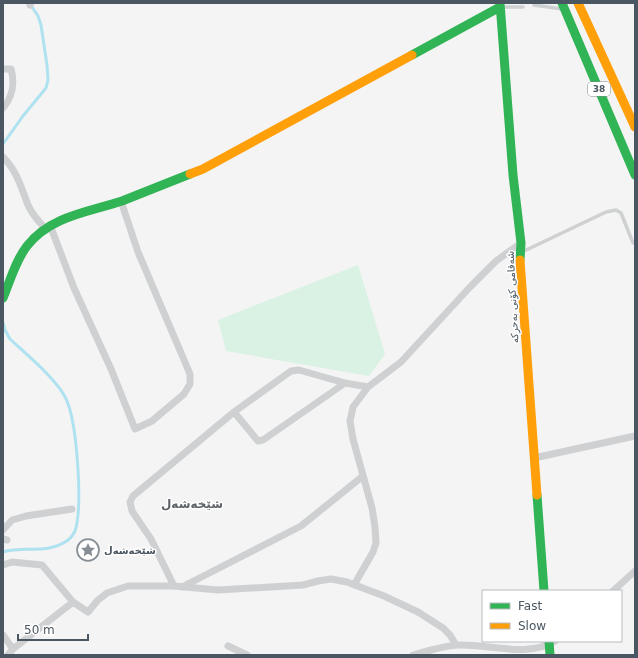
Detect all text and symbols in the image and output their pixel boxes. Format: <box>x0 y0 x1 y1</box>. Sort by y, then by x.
road number: 38 <box>588 82 610 96</box>
street label: شەقامی کۆنی بەحرکە <box>505 250 520 344</box>
district label: شێخەشەل <box>161 497 223 511</box>
place icon: شێخه‌شه‌ل <box>75 537 101 563</box>
place label: شێخه‌شه‌ل <box>104 545 156 556</box>
legend <box>482 590 622 642</box>
text: Fast <box>518 599 542 613</box>
scale bar <box>18 616 88 642</box>
text: Slow <box>518 619 546 633</box>
text: 50 m <box>24 623 55 637</box>

